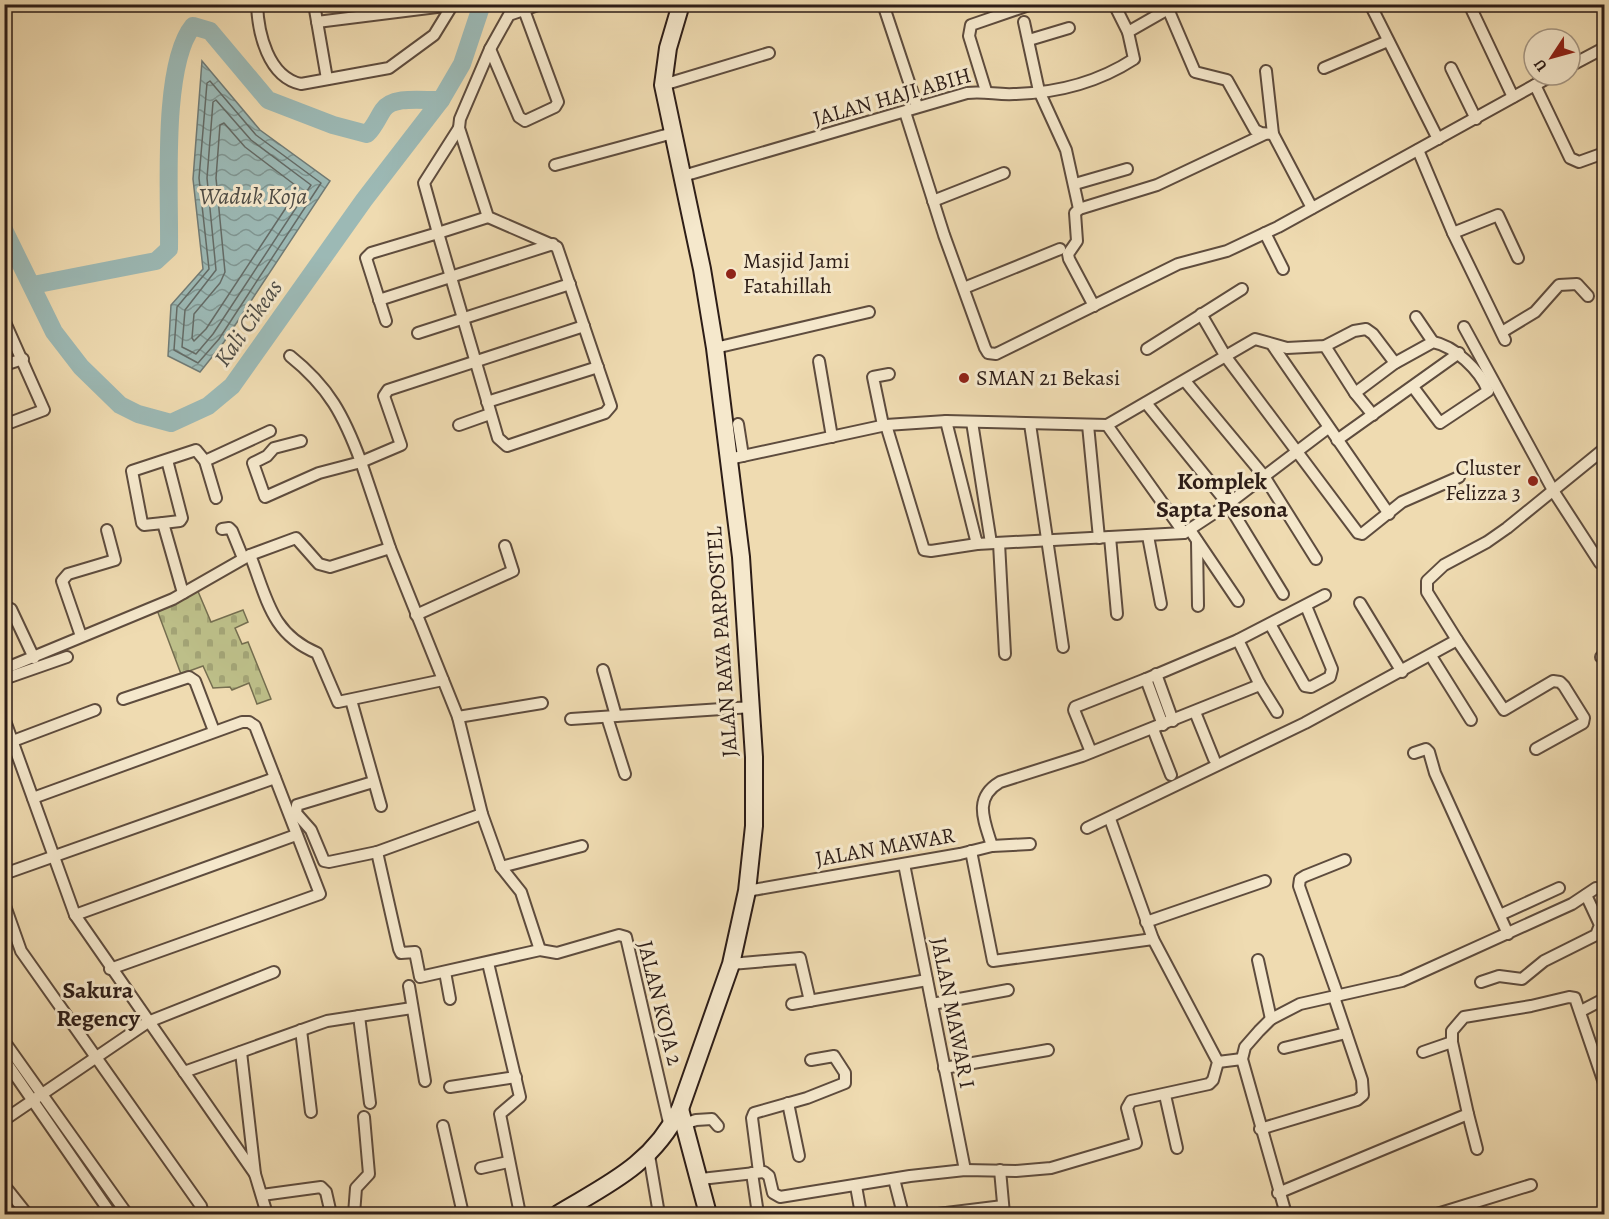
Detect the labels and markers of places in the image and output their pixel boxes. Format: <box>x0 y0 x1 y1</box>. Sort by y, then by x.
place label: Masjid Jami Fatahillah <box>743 246 850 301</box>
marker: Masjid Jami Fatahillah <box>724 267 738 281</box>
place label: SMAN 21 Bekasi <box>976 363 1120 393</box>
marker: SMAN 21 Bekasi <box>957 371 971 385</box>
place label: Cluster Felizza 3 <box>1445 453 1521 508</box>
marker: Cluster Felizza 3 <box>1526 474 1540 488</box>

